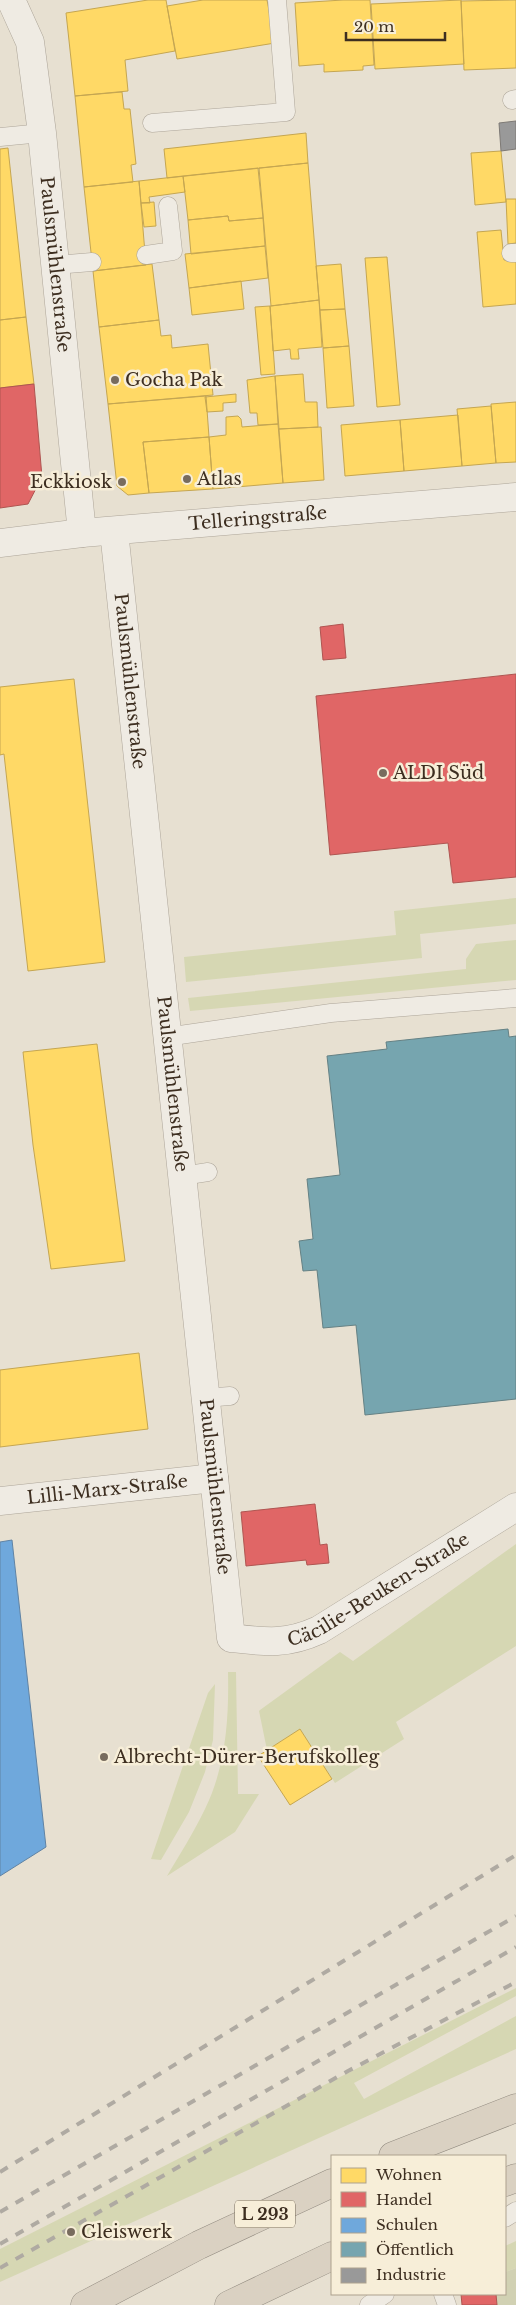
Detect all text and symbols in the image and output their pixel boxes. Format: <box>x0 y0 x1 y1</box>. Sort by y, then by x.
scale bar <box>346 10 445 42</box>
text: 20 m <box>354 17 394 36</box>
street label: Paulsmühlenstraße <box>35 175 75 354</box>
place label: Gocha Pak <box>125 369 223 391</box>
marker: Gocha Pak <box>109 374 121 386</box>
place label: Atlas <box>196 468 242 490</box>
place label: Eckkiosk <box>30 471 112 493</box>
marker: Atlas <box>181 473 193 485</box>
marker: Eckkiosk <box>116 476 128 488</box>
street label: Telleringstraße <box>188 502 328 535</box>
street label: Paulsmühlenstraße <box>110 592 150 770</box>
place label: ALDI Süd <box>392 762 484 784</box>
marker: ALDI Süd <box>377 767 389 779</box>
street label: Paulsmühlenstraße <box>152 995 193 1173</box>
street label: Paulsmühlenstraße <box>195 1398 235 1576</box>
street label: Lilli-Marx-Straße <box>26 1470 189 1509</box>
street label: Cäcilie-Beuken-Straße <box>285 1528 473 1651</box>
place label: Albrecht-Dürer-Berufskolleg <box>113 1746 380 1768</box>
marker: Albrecht-Dürer-Berufskolleg <box>98 1751 110 1763</box>
legend <box>331 2155 506 2295</box>
text: Wohnen <box>375 2165 442 2184</box>
text: Handel <box>376 2190 432 2209</box>
road number: L 293 <box>235 2200 295 2228</box>
text: Schulen <box>376 2215 438 2234</box>
place label: Gleiswerk <box>81 2221 172 2243</box>
marker: Gleiswerk <box>65 2226 77 2238</box>
text: Öffentlich <box>376 2240 454 2259</box>
text: Industrie <box>376 2265 446 2284</box>

